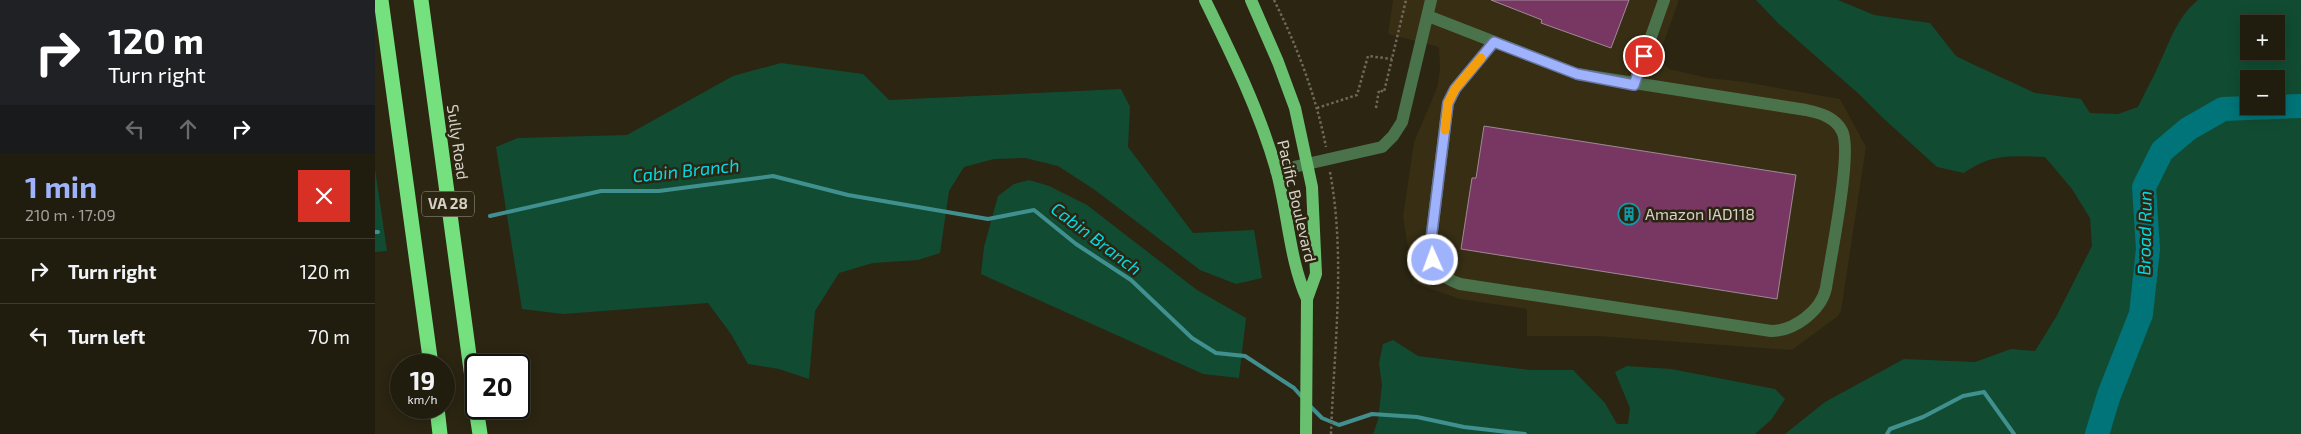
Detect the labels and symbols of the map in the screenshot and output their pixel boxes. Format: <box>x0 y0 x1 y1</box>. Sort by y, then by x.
pin <box>1623 35 1665 77</box>
street label: Sully Road <box>444 103 473 181</box>
street label: Pacific Boulevard <box>1274 138 1321 264</box>
water label: Cabin Branch <box>631 153 741 187</box>
water label: Broad Run <box>2132 190 2156 275</box>
road number: VA 28 <box>422 192 474 216</box>
water label: Cabin Branch <box>1047 197 1146 279</box>
building icon: Amazon IAD118 <box>1617 202 1641 226</box>
place label: Amazon IAD118 <box>1645 204 1755 223</box>
position arrow <box>1406 233 1458 285</box>
speed limit sign: 20 <box>465 354 530 419</box>

